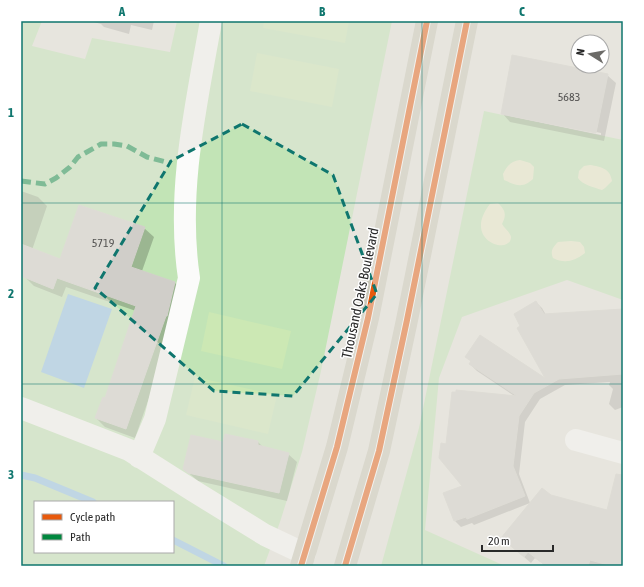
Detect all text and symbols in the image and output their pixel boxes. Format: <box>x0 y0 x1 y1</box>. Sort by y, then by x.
text: A <box>118 4 126 19</box>
text: B <box>319 4 326 19</box>
text: C <box>519 4 525 19</box>
north arrow <box>570 34 610 74</box>
text: N <box>574 48 587 56</box>
house number: 5683 <box>558 90 580 104</box>
text: 1 <box>8 105 14 120</box>
street label: Thousand Oaks Boulevard <box>338 226 382 360</box>
house number: 5719 <box>92 236 115 250</box>
text: 2 <box>8 286 14 301</box>
text: 3 <box>8 467 14 482</box>
legend <box>34 501 174 553</box>
text: Cycle path <box>70 510 115 524</box>
scale bar <box>482 527 553 553</box>
text: Path <box>70 530 91 544</box>
text: 20 m <box>488 534 510 548</box>

